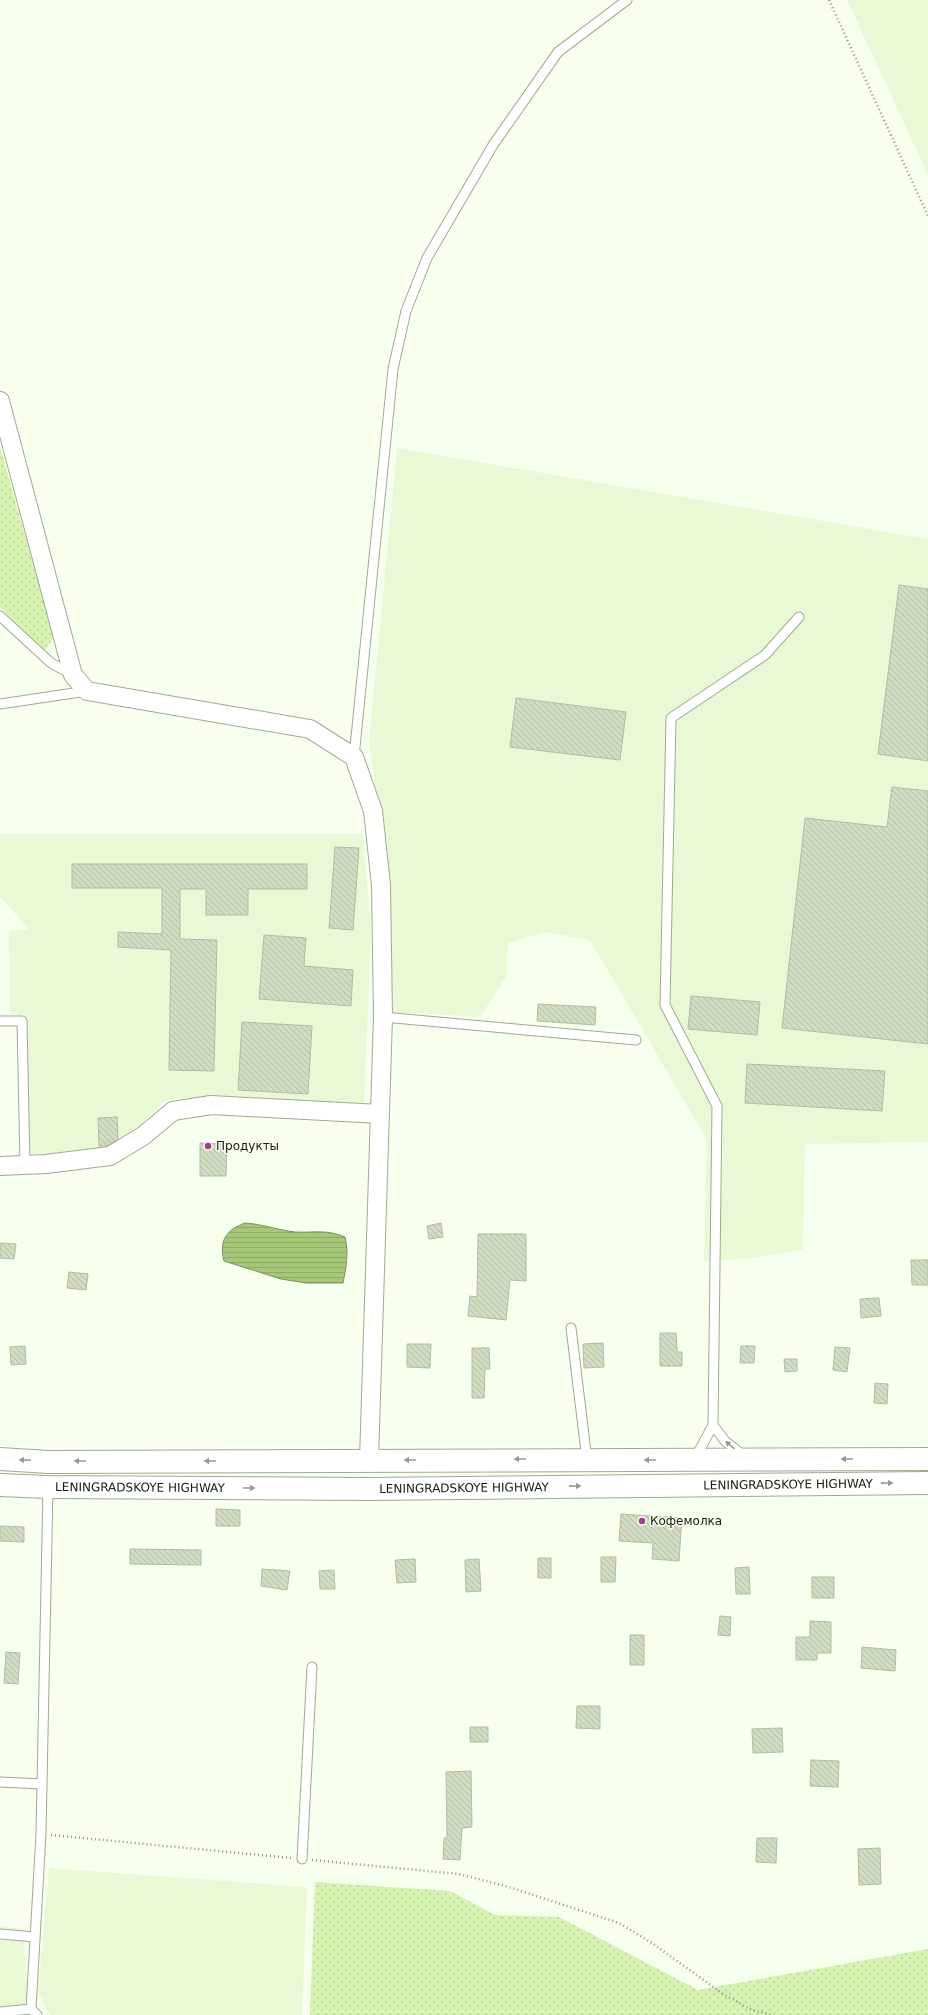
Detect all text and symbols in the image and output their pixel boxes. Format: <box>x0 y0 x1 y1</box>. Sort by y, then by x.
place label: Продукты <box>216 1139 279 1153</box>
marker: Продукты <box>203 1141 213 1151</box>
one-way arrow <box>725 1440 735 1450</box>
one-way arrow <box>513 1456 526 1462</box>
one-way arrow <box>841 1456 853 1463</box>
one-way arrow <box>19 1457 31 1464</box>
one-way arrow <box>403 1457 416 1463</box>
one-way arrow <box>643 1457 656 1463</box>
one-way arrow <box>74 1458 86 1465</box>
one-way arrow <box>203 1458 216 1464</box>
street label: LENINGRADSKOYE HIGHWAY <box>703 1477 873 1492</box>
street label: LENINGRADSKOYE HIGHWAY <box>55 1480 225 1495</box>
street label: LENINGRADSKOYE HIGHWAY <box>379 1480 549 1496</box>
one-way arrow <box>881 1480 894 1486</box>
one-way arrow <box>569 1483 582 1489</box>
one-way arrow <box>243 1485 256 1491</box>
place label: Кофемолка <box>650 1514 722 1528</box>
marker: Кофемолка <box>637 1516 647 1526</box>

